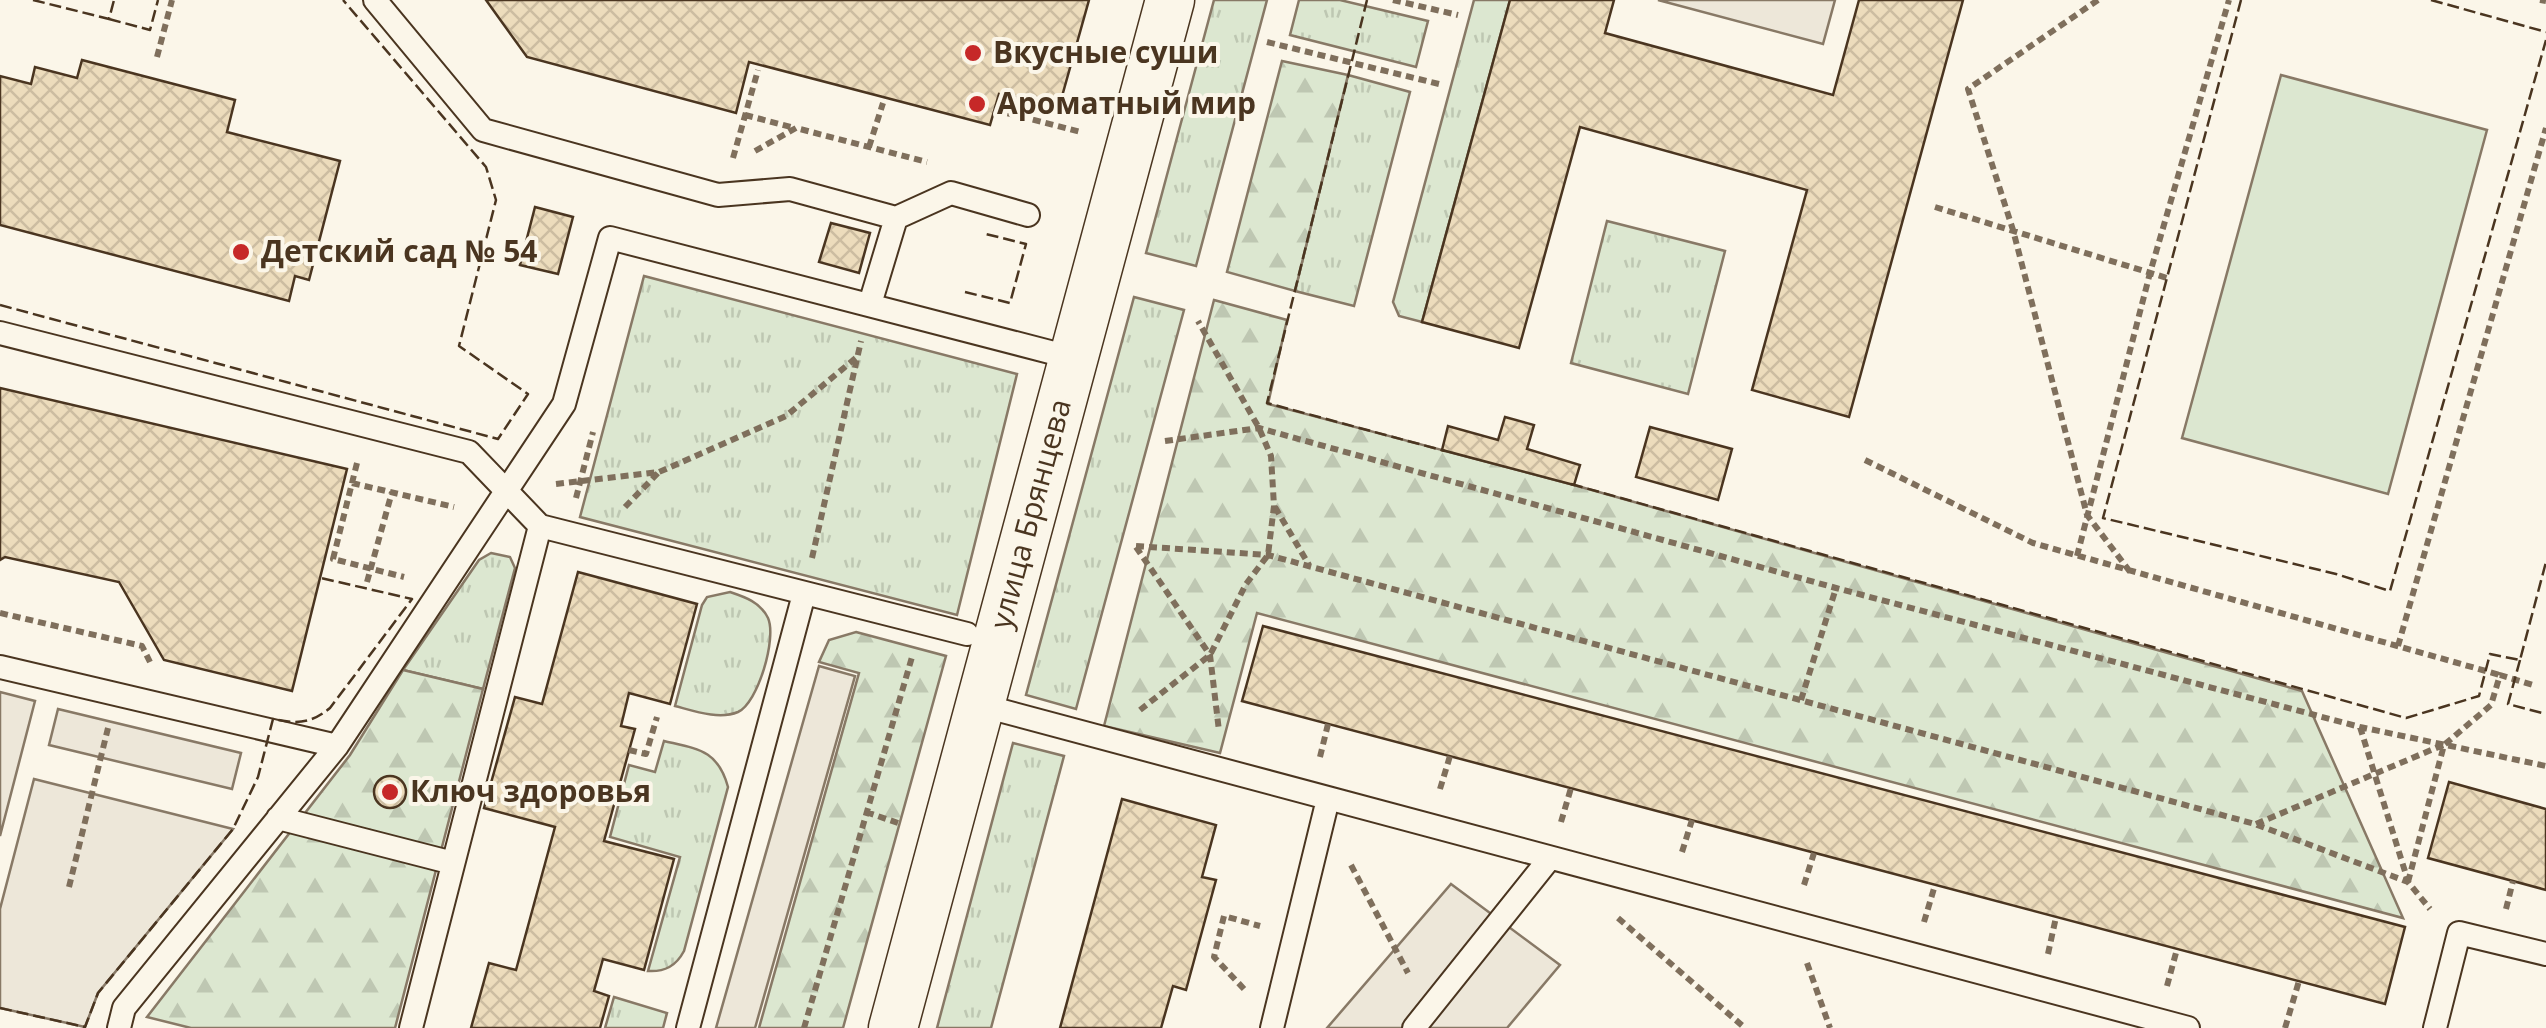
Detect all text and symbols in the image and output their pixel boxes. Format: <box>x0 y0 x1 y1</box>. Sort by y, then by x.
place label: Вкусные суши <box>993 31 1218 72</box>
marker: Вкусные суши <box>962 42 984 64</box>
place label: Ароматный мир <box>997 82 1256 123</box>
marker: Ароматный мир <box>966 93 988 115</box>
place label: Детский сад № 54 <box>261 230 537 271</box>
marker: Детский сад № 54 <box>230 241 252 263</box>
street label: улица Брянцева <box>979 394 1080 633</box>
place label: Ключ здоровья <box>410 770 651 811</box>
marker: Ключ здоровья <box>379 781 401 803</box>

